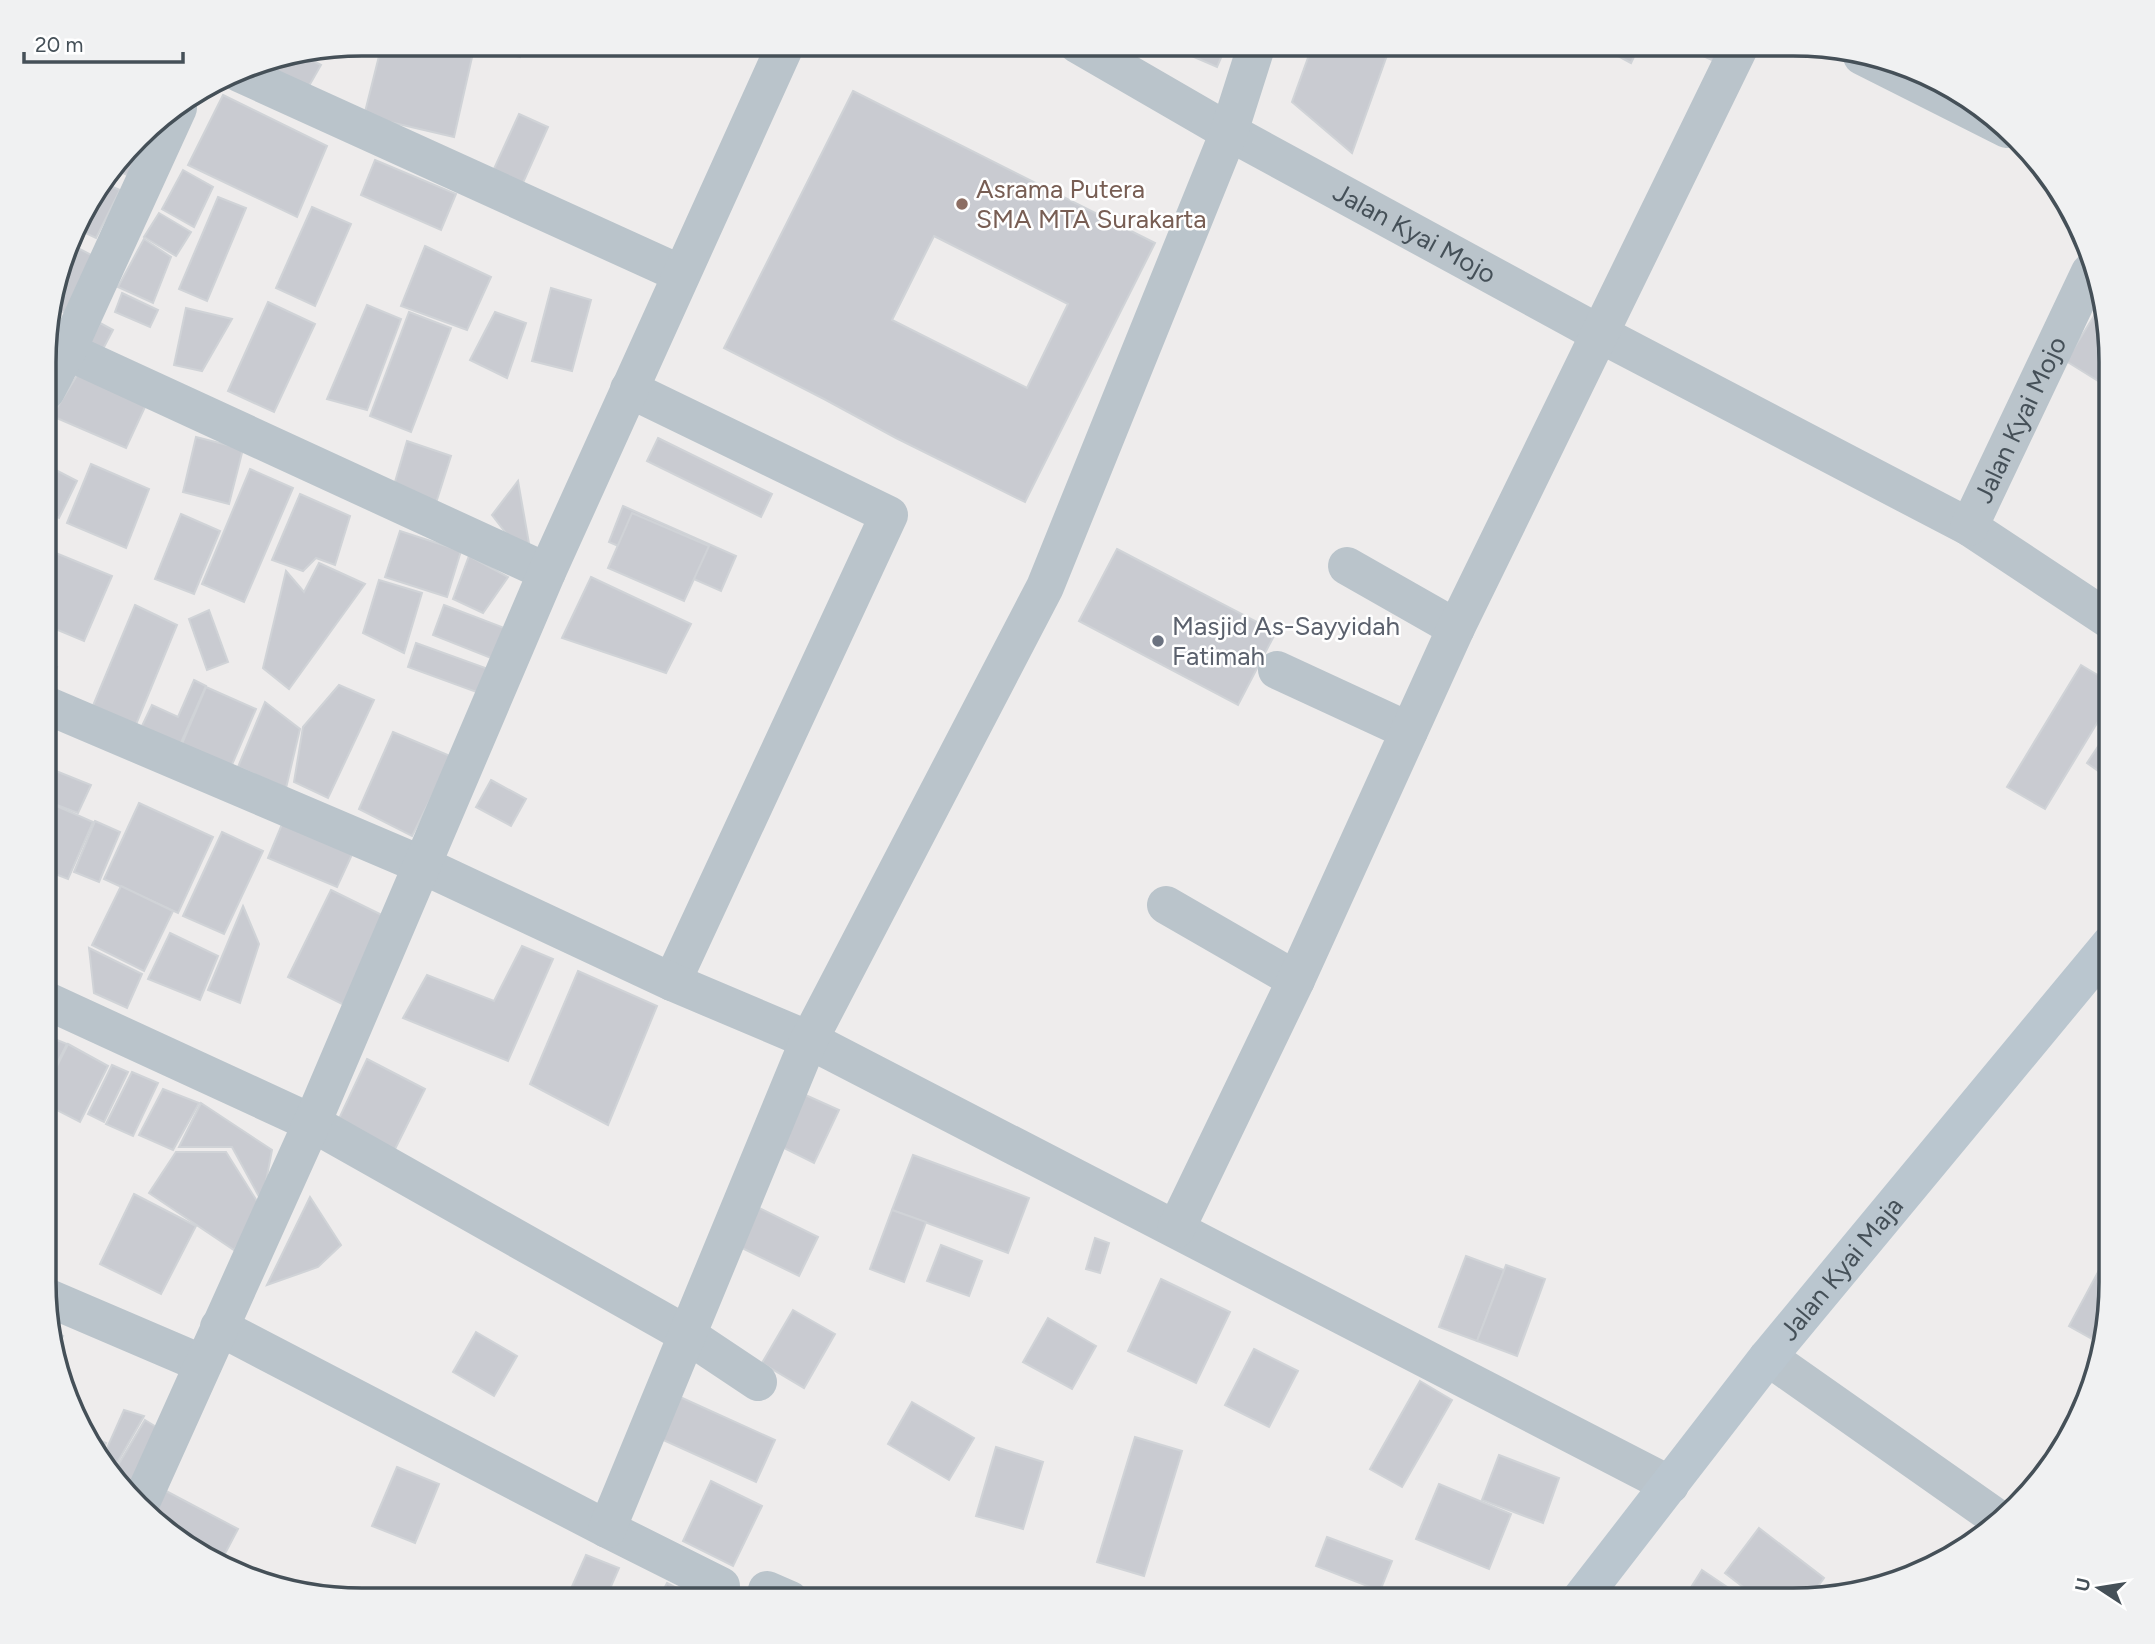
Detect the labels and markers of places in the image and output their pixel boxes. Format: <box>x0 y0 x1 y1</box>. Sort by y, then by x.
place label: Asrama Putera SMA MTA Surakarta <box>976 173 1207 235</box>
marker: Asrama Putera SMA MTA Surakarta <box>954 196 970 212</box>
place label: Masjid As-Sayyidah Fatimah <box>1172 610 1400 672</box>
marker: Masjid As-Sayyidah Fatimah <box>1150 633 1166 649</box>

